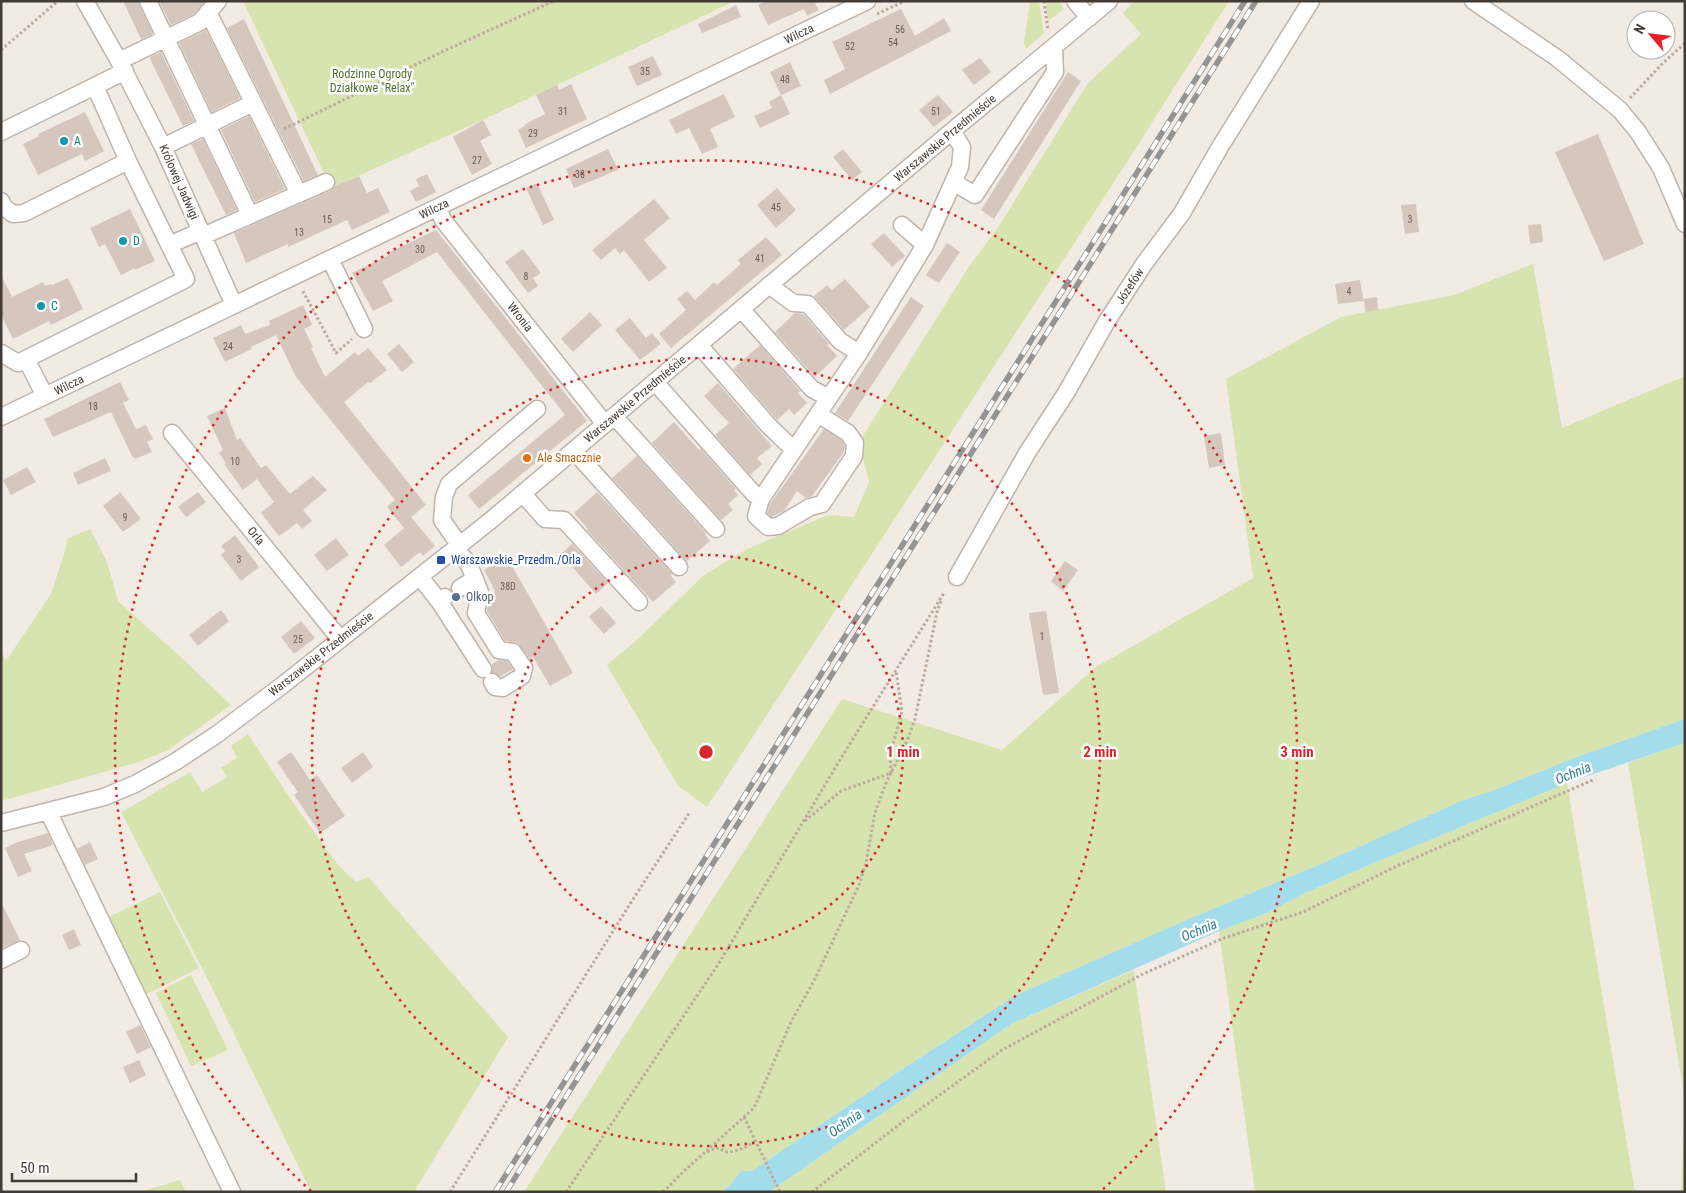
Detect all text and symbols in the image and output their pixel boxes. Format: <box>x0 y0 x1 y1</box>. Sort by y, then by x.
north arrow <box>1626 10 1676 60</box>
street label: Wilcza <box>782 21 816 47</box>
text: N <box>1630 21 1649 36</box>
house number: 56 <box>895 24 905 35</box>
house number: 54 <box>888 37 898 48</box>
house number: 52 <box>845 41 855 52</box>
house number: 35 <box>640 66 650 77</box>
park label: Rodzinne Ogrody Działkowe "Relax" <box>330 67 414 95</box>
house number: 48 <box>780 74 790 85</box>
street label: Warszawskie Przedmieście <box>891 91 999 185</box>
house number: 31 <box>558 106 568 117</box>
house number: 51 <box>931 106 941 117</box>
house number: 29 <box>528 128 538 139</box>
place label: A <box>74 134 81 148</box>
marker: A <box>58 135 70 147</box>
street label: Królowej Jadwigi <box>156 142 202 222</box>
house number: 27 <box>472 155 482 166</box>
house number: 38 <box>575 169 585 180</box>
street label: Wilcza <box>417 196 451 222</box>
house number: 45 <box>771 202 781 213</box>
house number: 15 <box>322 214 332 225</box>
house number: 3 <box>1408 214 1413 225</box>
house number: 13 <box>294 227 304 238</box>
place label: D <box>133 234 140 248</box>
marker: D <box>117 235 129 247</box>
house number: 30 <box>415 244 425 255</box>
house number: 41 <box>755 253 765 264</box>
street label: Józefów <box>1113 265 1147 307</box>
house number: 8 <box>524 271 529 282</box>
house number: 4 <box>1347 286 1352 297</box>
place label: C <box>51 299 58 313</box>
marker: C <box>35 300 47 312</box>
street label: Wronia <box>504 300 536 334</box>
house number: 24 <box>223 341 233 352</box>
street label: Warszawskie Przedmieście <box>581 352 689 446</box>
street label: Wilcza <box>52 372 86 398</box>
house number: 18 <box>88 401 98 412</box>
place label: Ale Smacznie <box>537 451 601 465</box>
marker: Ale Smacznie <box>521 452 533 464</box>
house number: 10 <box>230 456 240 467</box>
house number: 9 <box>123 512 128 523</box>
street label: Orla <box>244 524 268 548</box>
place label: Warszawskie_Przedm./Orla <box>451 553 581 567</box>
house number: 3 <box>237 554 242 565</box>
marker: Warszawskie_Przedm./Orla <box>435 554 447 566</box>
house number: 38D <box>500 581 516 592</box>
place label: Olkop <box>466 590 493 604</box>
marker: Olkop <box>450 591 462 603</box>
street label: Warszawskie Przedmieście <box>266 609 376 699</box>
house number: 1 <box>1040 631 1044 642</box>
house number: 25 <box>293 634 303 645</box>
centre of rings <box>697 743 715 761</box>
text: 1 min <box>886 743 920 761</box>
text: 2 min <box>1083 743 1117 761</box>
text: 3 min <box>1280 743 1314 761</box>
water label: Ochnia <box>1553 759 1593 787</box>
water label: Ochnia <box>1179 915 1219 945</box>
water label: Ochnia <box>825 1106 865 1140</box>
scale bar <box>12 1150 136 1182</box>
text: 50 m <box>20 1159 50 1177</box>

